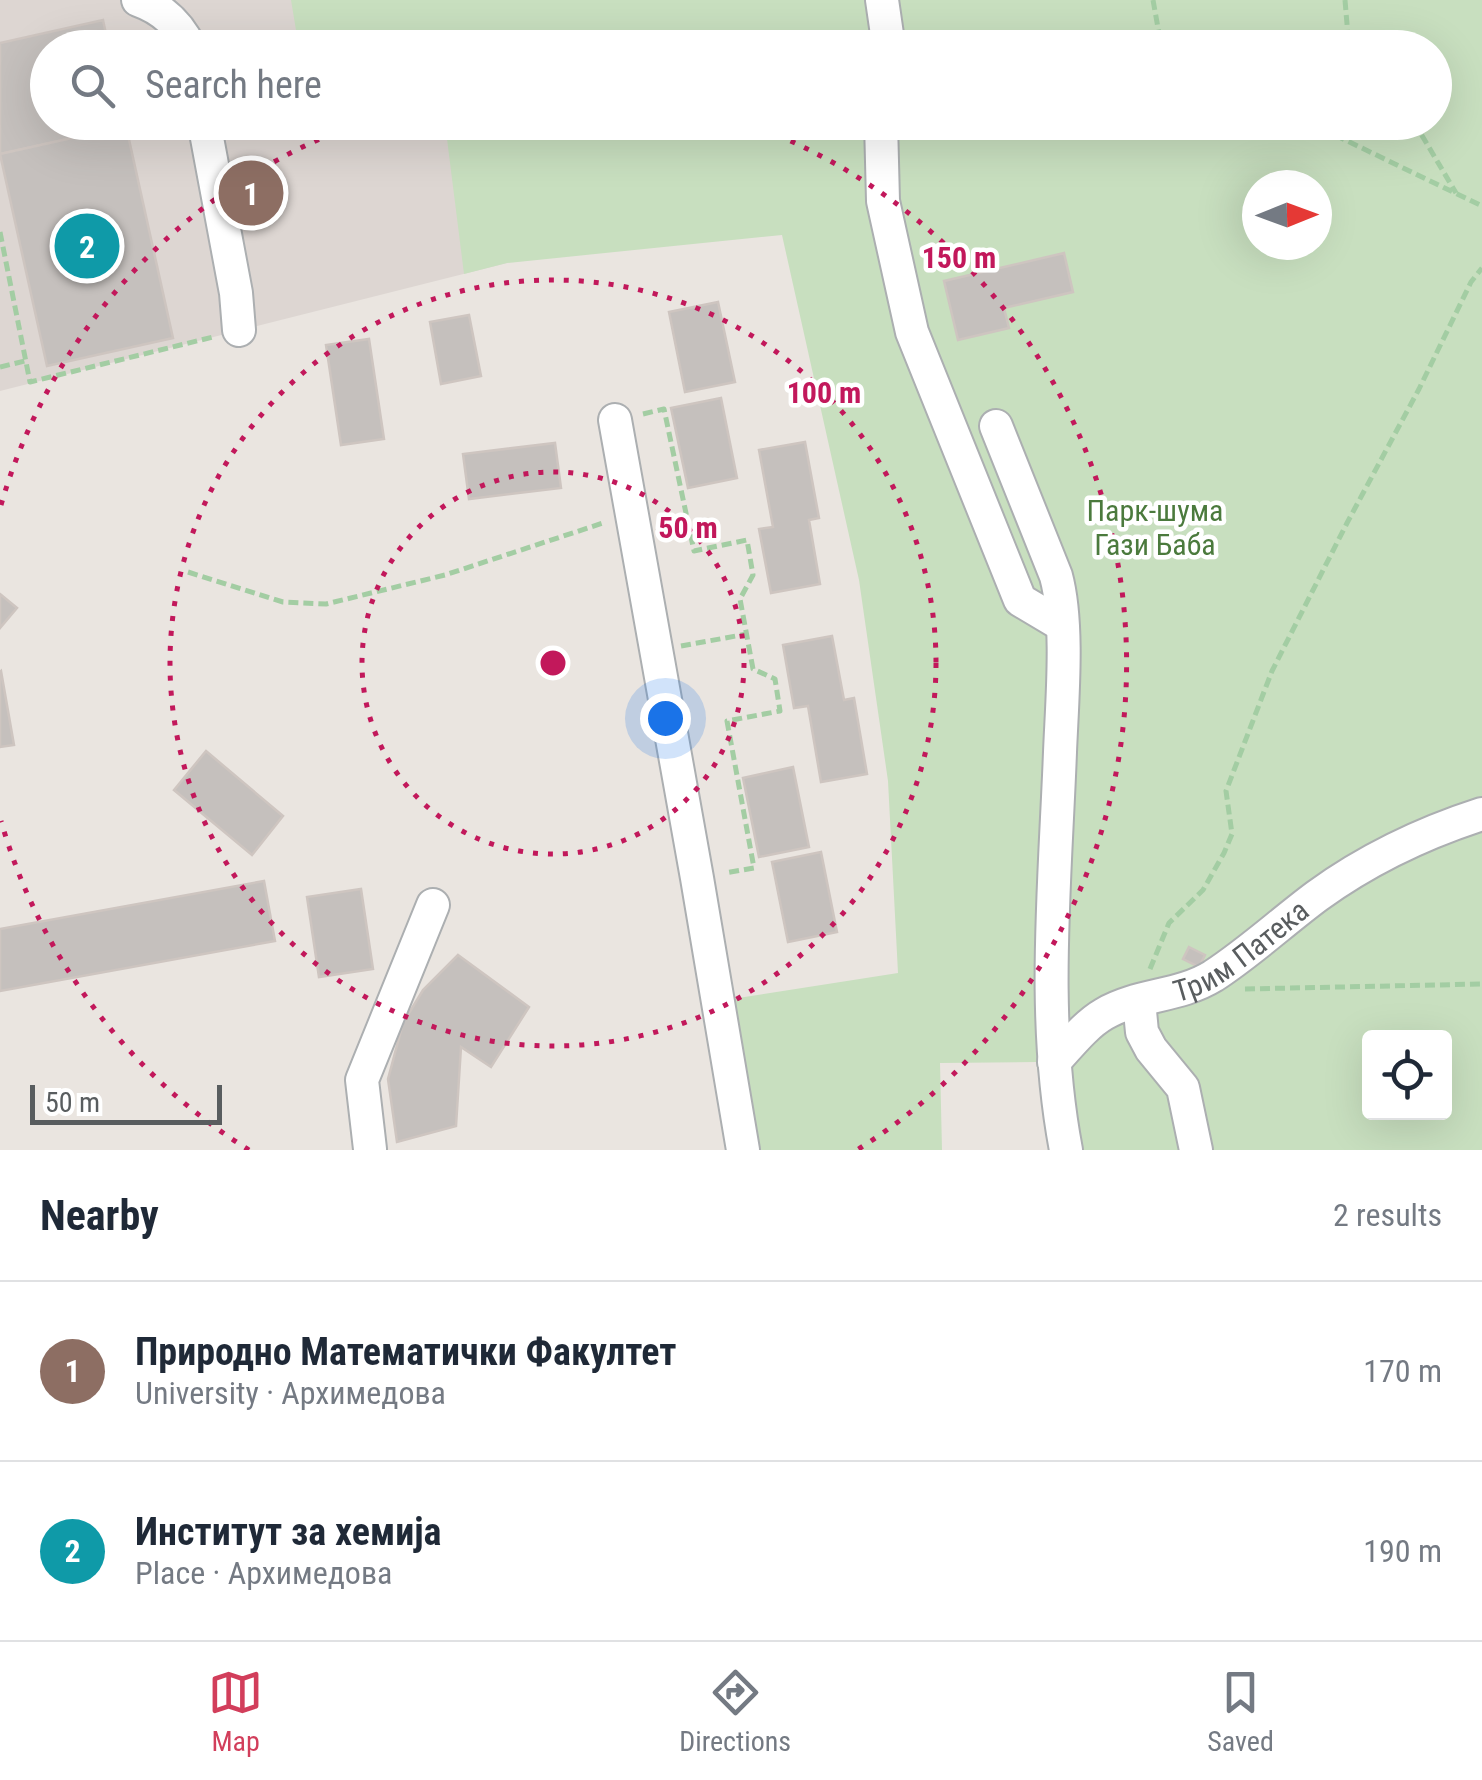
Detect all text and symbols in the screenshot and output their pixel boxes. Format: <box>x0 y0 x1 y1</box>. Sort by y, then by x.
search box <box>30 30 1452 140</box>
icon: search <box>65 58 120 113</box>
text: Search here <box>145 63 322 107</box>
pin: 1 <box>218 156 284 230</box>
north arrow <box>1242 170 1332 260</box>
pin: 2 <box>54 208 120 284</box>
text: 150 m <box>922 240 996 275</box>
text: 100 m <box>787 375 861 410</box>
park label: Парк-шума Гази Баба <box>1086 493 1224 562</box>
text: 50 m <box>658 510 718 545</box>
centre of rings <box>535 645 571 681</box>
your location <box>640 693 691 744</box>
street label: Трим Патека <box>1169 892 1315 1009</box>
map controls <box>1362 1030 1452 1120</box>
button: locate <box>1362 1030 1452 1120</box>
scale bar <box>30 1080 222 1124</box>
text: 50 m <box>45 1086 100 1119</box>
text: Nearby <box>40 1191 159 1240</box>
text: 2 results <box>1333 1196 1442 1234</box>
text: Природно Математички Факултет <box>135 1330 676 1374</box>
text: 1 <box>64 1352 81 1390</box>
text: 170 m <box>1363 1352 1442 1390</box>
text: University · Архимедова <box>135 1374 446 1412</box>
text: Институт за хемија <box>135 1510 441 1554</box>
text: 2 <box>64 1532 81 1570</box>
text: 190 m <box>1363 1532 1442 1570</box>
text: Place · Архимедова <box>135 1554 392 1592</box>
tab: Map <box>208 1665 263 1758</box>
tab: Directions <box>679 1665 791 1758</box>
tab: Saved <box>1207 1665 1274 1758</box>

